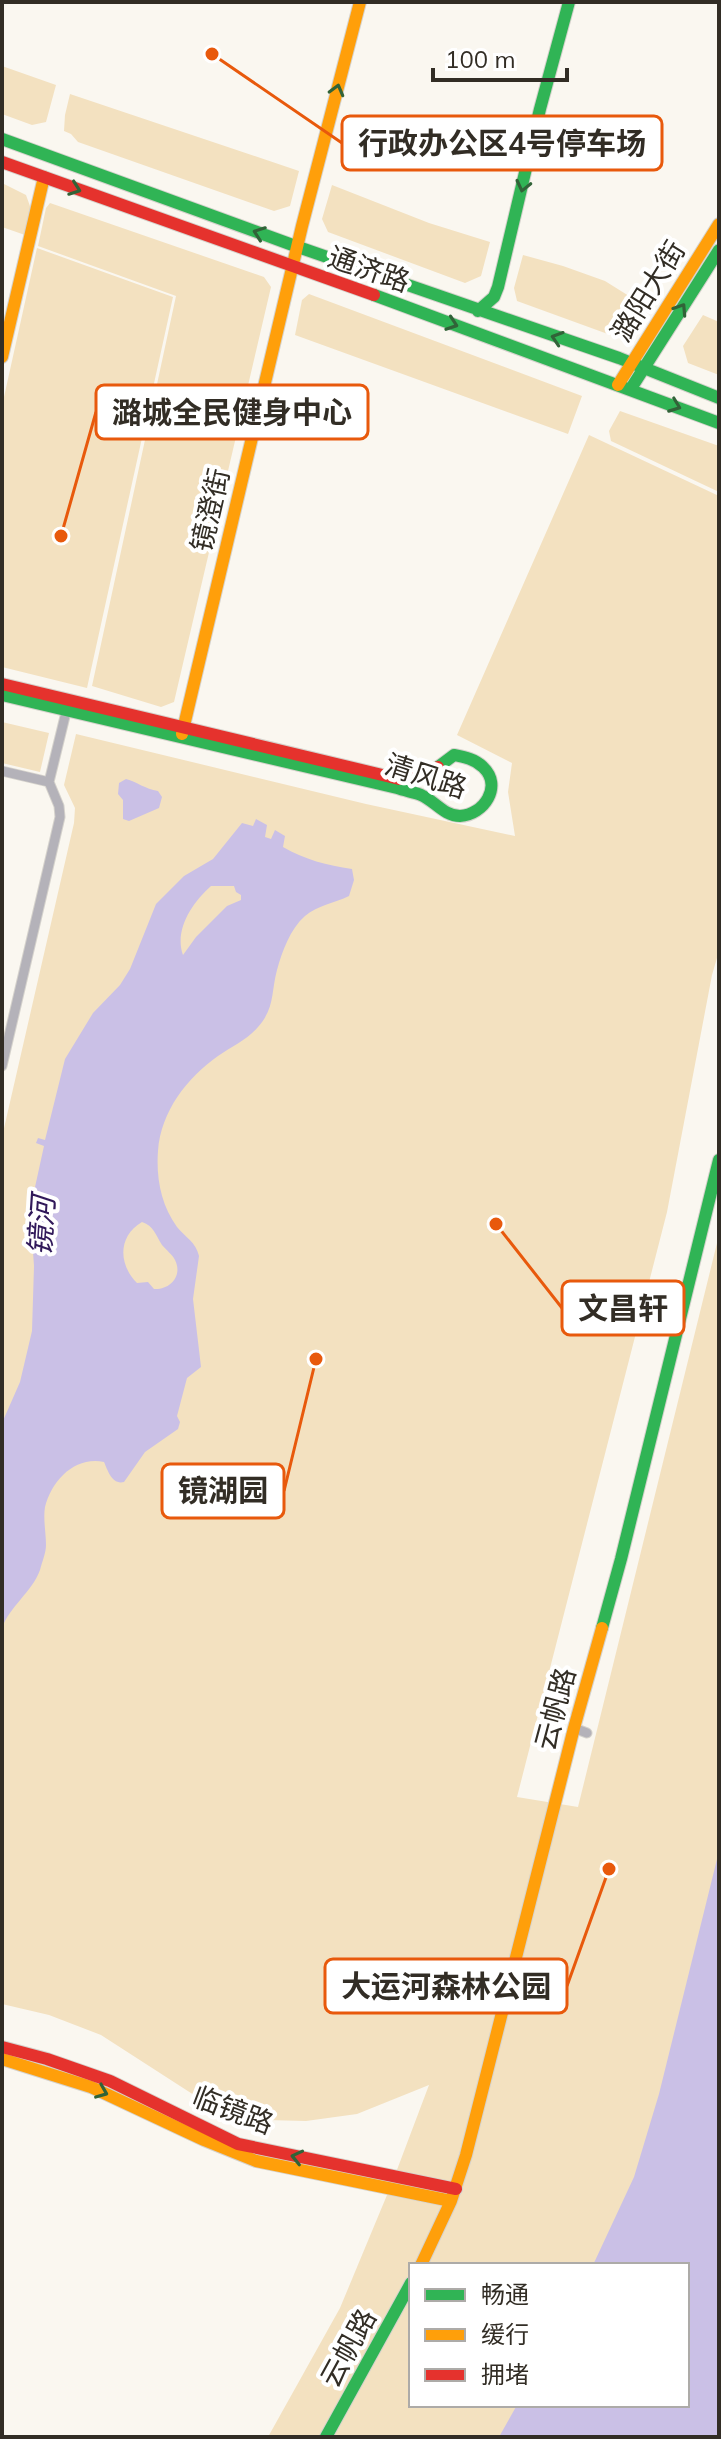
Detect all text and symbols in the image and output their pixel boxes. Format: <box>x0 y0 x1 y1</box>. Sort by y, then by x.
scale bar <box>433 32 567 82</box>
text: 100 m <box>445 44 516 74</box>
one-way arrow <box>327 84 344 98</box>
callout: 行政办公区4号停车场 <box>342 116 662 170</box>
text: 行政办公区4号停车场 <box>358 124 646 162</box>
one-way arrow <box>67 179 81 195</box>
one-way arrow <box>515 179 532 193</box>
one-way arrow <box>253 226 267 243</box>
street label: 潞阳大街 <box>603 234 692 348</box>
street label: 通济路 <box>324 238 415 299</box>
one-way arrow <box>672 303 687 317</box>
one-way arrow <box>444 314 458 331</box>
one-way arrow <box>551 331 565 347</box>
callout: 潞城全民健身中心 <box>96 385 368 439</box>
text: 潞城全民健身中心 <box>112 393 352 431</box>
one-way arrow <box>667 396 681 413</box>
street label: 镜澄街 <box>183 465 236 555</box>
street label: 清风路 <box>381 746 472 805</box>
water label: 镜河 <box>20 1190 62 1257</box>
callout: 文昌轩 <box>562 1281 684 1335</box>
text: 文昌轩 <box>578 1289 668 1327</box>
callout: 镜湖园 <box>162 1464 284 1518</box>
text: 镜湖园 <box>178 1471 268 1509</box>
street label: 云帆路 <box>527 1664 582 1754</box>
callout: 大运河森林公园 <box>325 1959 567 2013</box>
text: 大运河森林公园 <box>341 1967 551 2005</box>
street label: 临镜路 <box>188 2078 279 2141</box>
one-way arrow <box>95 2082 109 2099</box>
one-way arrow <box>291 2149 304 2166</box>
legend <box>409 2263 689 2407</box>
text: 畅通 <box>481 2279 529 2309</box>
street label: 云帆路 <box>312 2303 383 2393</box>
text: 缓行 <box>481 2319 529 2349</box>
text: 拥堵 <box>481 2359 529 2389</box>

